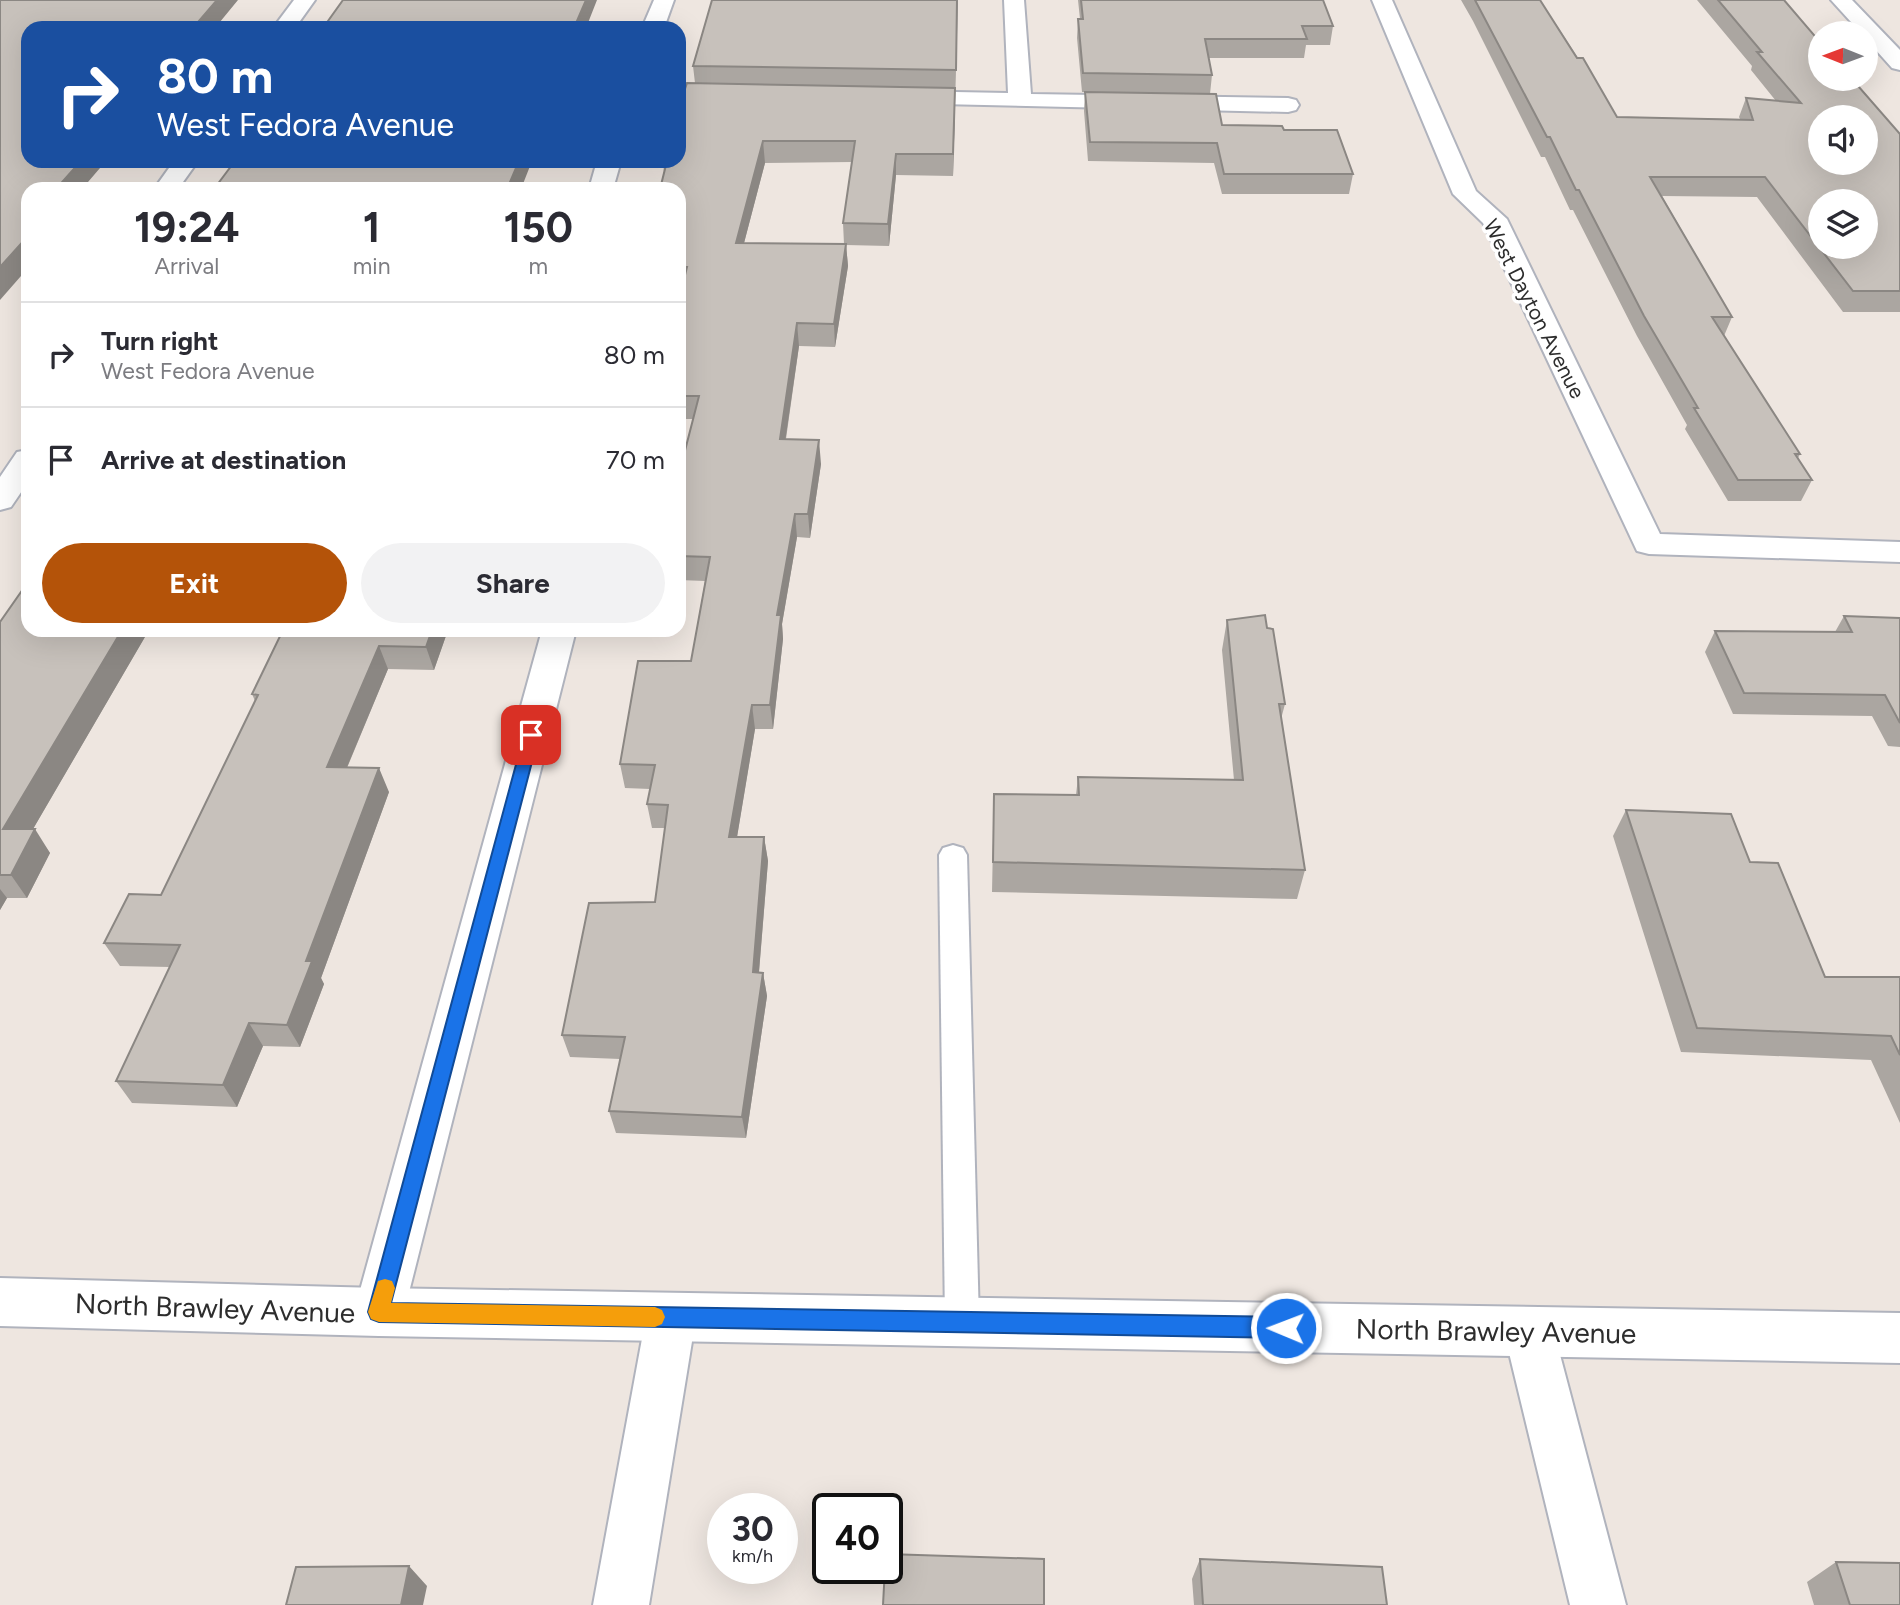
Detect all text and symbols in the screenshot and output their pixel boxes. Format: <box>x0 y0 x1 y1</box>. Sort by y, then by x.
north arrow <box>1808 21 1878 91</box>
map controls <box>1808 21 1878 259</box>
text: 80 m <box>157 46 273 105</box>
icon: right <box>42 49 133 140</box>
button: sound <box>1808 105 1878 175</box>
text: West Fedora Avenue <box>157 106 454 144</box>
button: layers <box>1808 189 1878 259</box>
text: 19:24 <box>134 202 240 253</box>
text: 1 <box>363 202 381 253</box>
text: 150 <box>504 202 573 253</box>
street label: West Dayton Avenue <box>1478 215 1590 403</box>
text: Arrival <box>154 252 219 280</box>
text: min <box>353 252 391 280</box>
text: m <box>528 252 548 280</box>
text: Turn right <box>101 325 218 357</box>
icon: right <box>42 336 80 374</box>
text: 80 m <box>604 339 665 371</box>
text: West Fedora Avenue <box>101 357 315 385</box>
icon: arrive <box>42 441 80 479</box>
text: Arrive at destination <box>101 444 346 476</box>
text: 70 m <box>606 444 665 476</box>
button: Exit <box>42 543 347 623</box>
button: Share <box>361 543 665 623</box>
pin <box>501 705 561 765</box>
icon: arrive <box>512 716 550 754</box>
street label: North Brawley Avenue <box>74 1286 356 1330</box>
position arrow <box>1249 1291 1323 1365</box>
street label: North Brawley Avenue <box>1355 1312 1637 1350</box>
speed limit sign: 40 <box>812 1493 903 1584</box>
text: 30 <box>731 1508 774 1550</box>
text: km/h <box>732 1545 773 1567</box>

